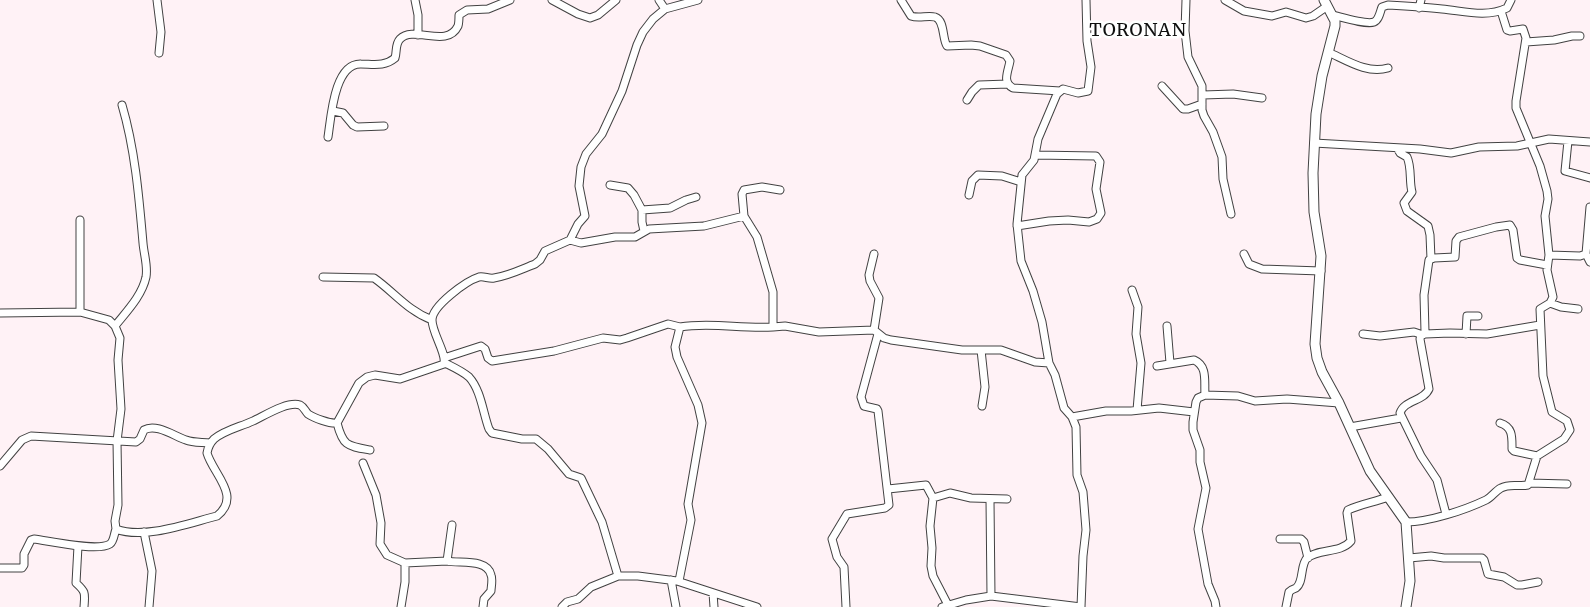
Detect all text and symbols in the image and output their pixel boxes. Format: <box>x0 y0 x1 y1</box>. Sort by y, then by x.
district label: TORONAN <box>1088 20 1188 42</box>

